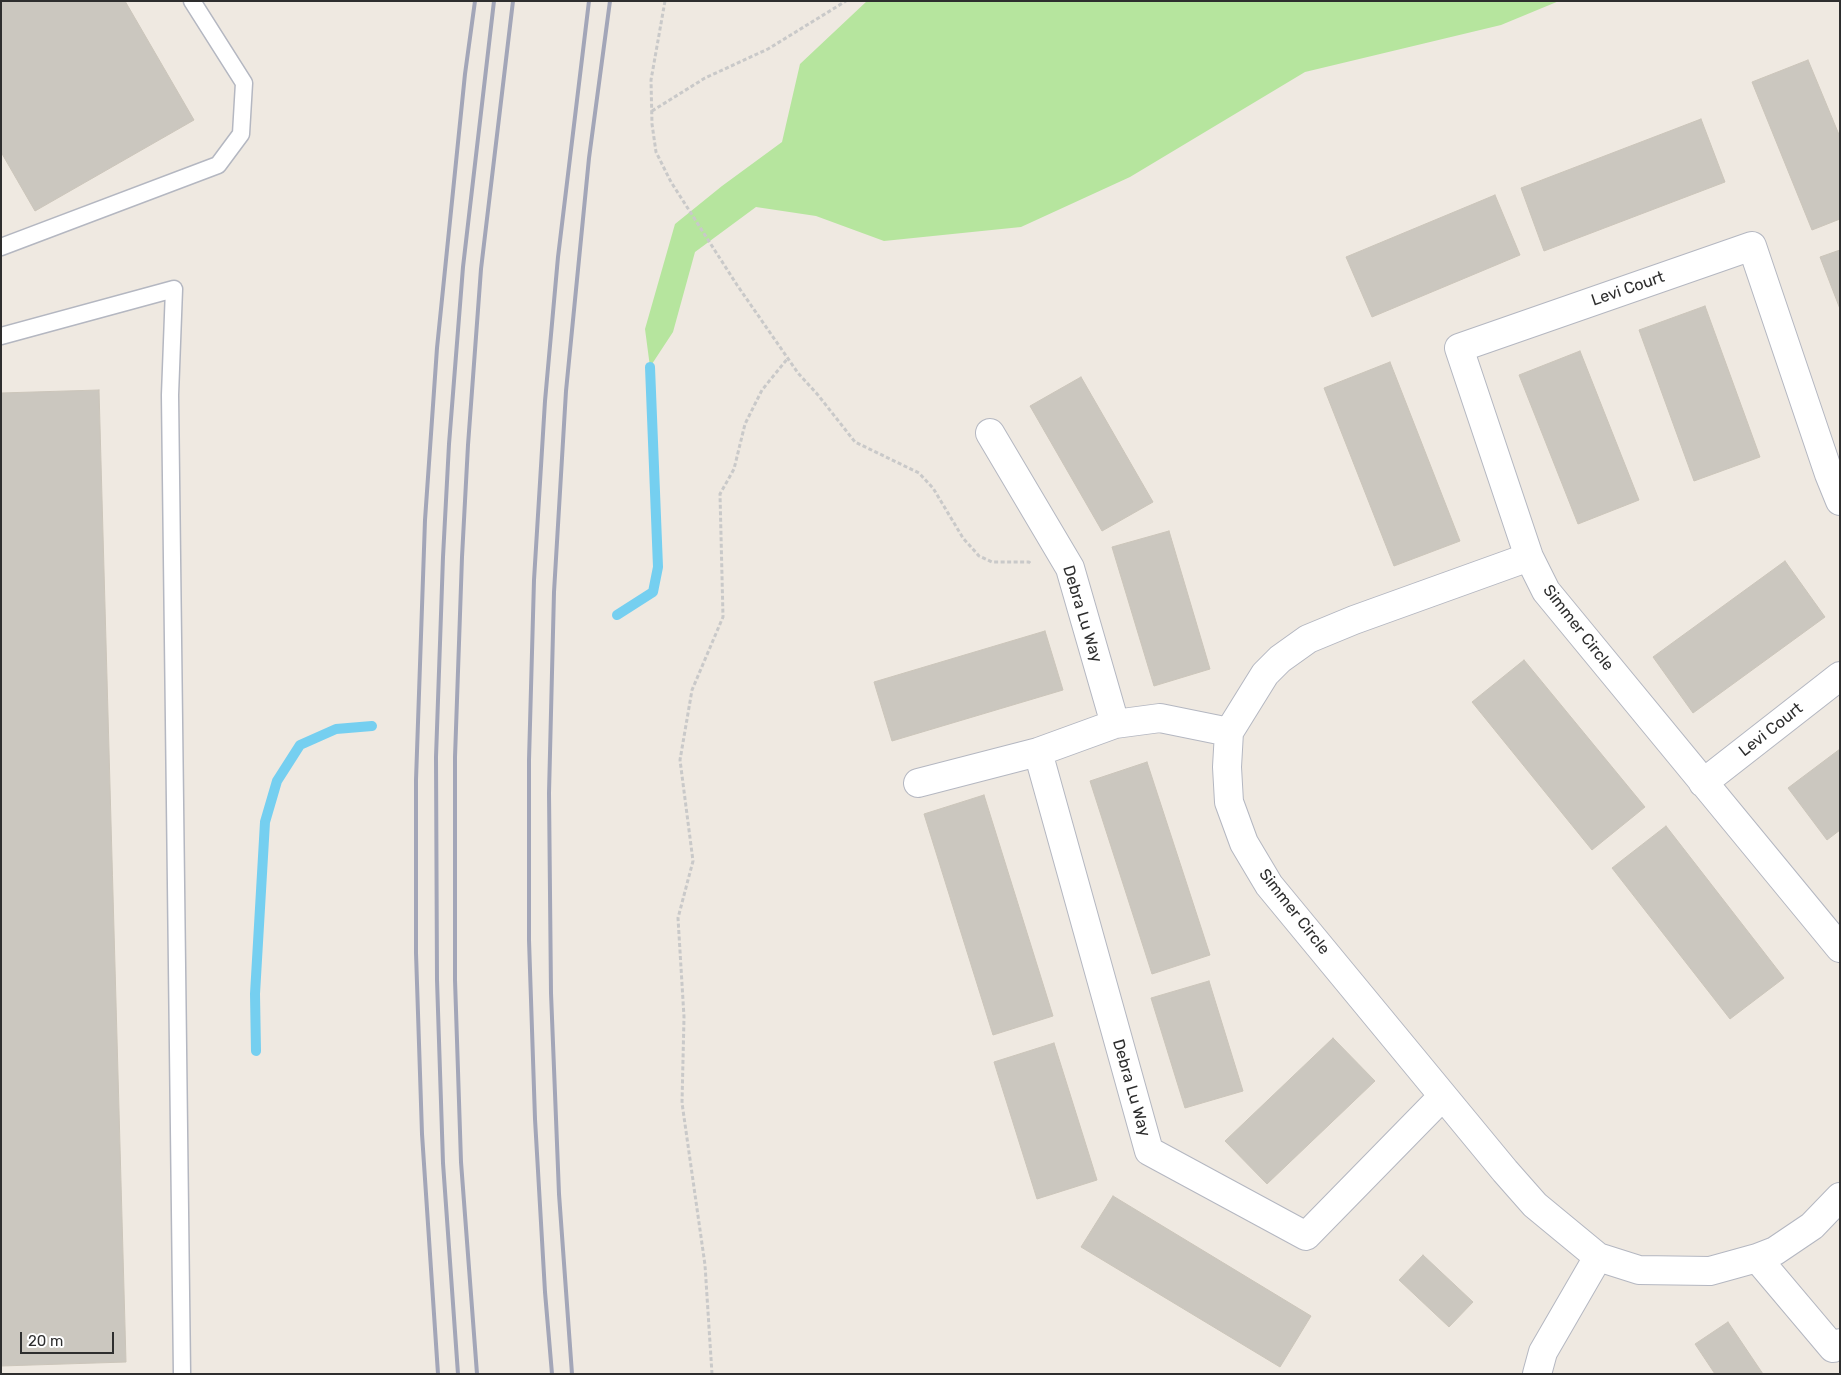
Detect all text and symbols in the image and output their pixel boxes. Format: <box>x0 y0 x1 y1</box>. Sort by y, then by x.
street label: Levi Court <box>1589 268 1667 310</box>
street label: Debra Lu Way <box>1058 563 1106 665</box>
street label: Simmer Circle <box>1539 581 1617 675</box>
street label: Levi Court <box>1735 699 1807 761</box>
street label: Simmer Circle <box>1255 865 1333 959</box>
street label: Debra Lu Way <box>1108 1037 1154 1139</box>
scale bar <box>22 1322 116 1354</box>
text: 20 m <box>28 1332 63 1350</box>

